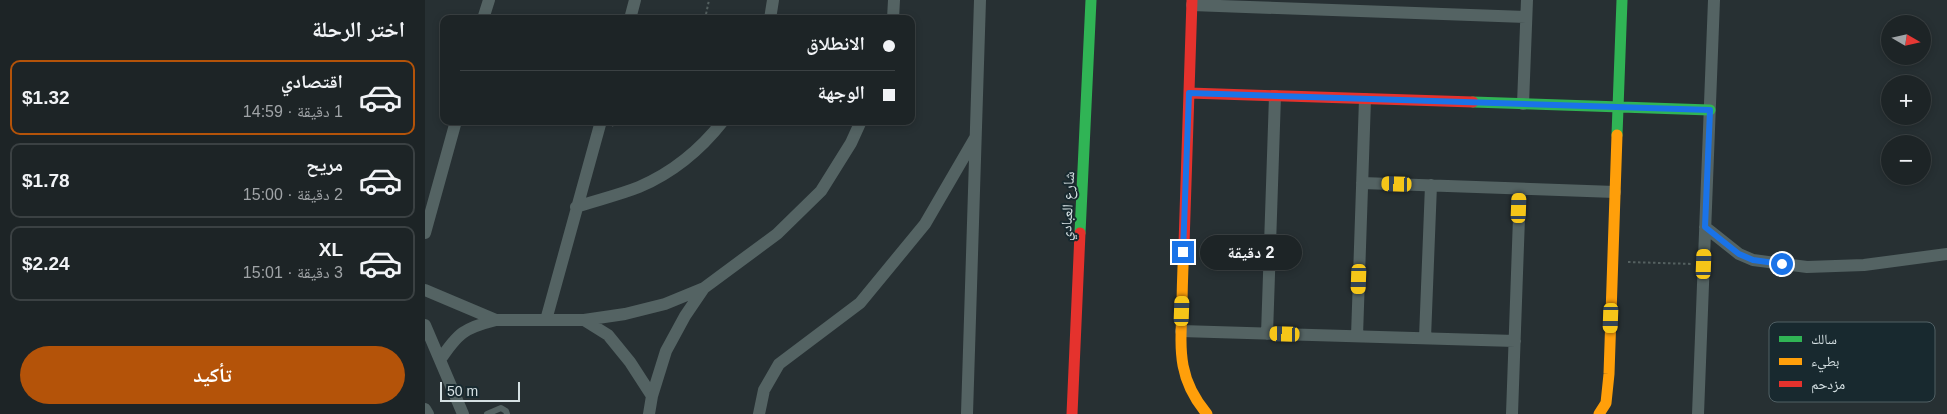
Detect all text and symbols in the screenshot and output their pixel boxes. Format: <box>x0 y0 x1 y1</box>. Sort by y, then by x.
north arrow <box>1881 15 1931 65</box>
map controls <box>1881 15 1931 185</box>
text: اختر الرحلة <box>312 17 405 42</box>
text: الانطلاق <box>806 33 865 54</box>
text: اقتصادي <box>281 71 343 92</box>
icon: car <box>358 75 403 120</box>
button: + <box>1881 75 1931 125</box>
text: الوجهة <box>817 82 865 103</box>
text: $1.32 <box>22 87 70 108</box>
text: 1 دقيقة · 14:59 <box>243 103 343 120</box>
button: − <box>1881 135 1931 185</box>
text: مريح <box>306 154 343 175</box>
icon: car <box>358 158 403 203</box>
text: $1.78 <box>22 170 70 191</box>
street label: شارع العبادي <box>1057 171 1081 241</box>
car <box>1381 176 1412 192</box>
text: 2 دقيقة · 15:00 <box>243 186 343 203</box>
car <box>1510 193 1527 223</box>
callout: 2 دقيقة <box>1201 234 1303 270</box>
text: XL <box>319 239 343 260</box>
icon: car <box>358 241 403 286</box>
route end <box>1172 241 1194 263</box>
text: 2 دقيقة <box>1228 244 1274 261</box>
car <box>1695 249 1712 279</box>
text: $2.24 <box>22 253 70 274</box>
route start <box>1771 253 1793 275</box>
text: 3 دقيقة · 15:01 <box>243 264 343 281</box>
car <box>1350 264 1367 294</box>
car <box>1173 296 1190 326</box>
car <box>1602 303 1619 333</box>
legend <box>1769 322 1935 402</box>
car <box>1269 326 1300 342</box>
text: سالك <box>1811 331 1837 347</box>
button: تأكيد <box>20 346 405 404</box>
text: بطيء <box>1811 353 1840 373</box>
text: مزدحم <box>1811 376 1845 394</box>
scale bar <box>440 379 520 402</box>
text: 50 m <box>447 383 478 399</box>

